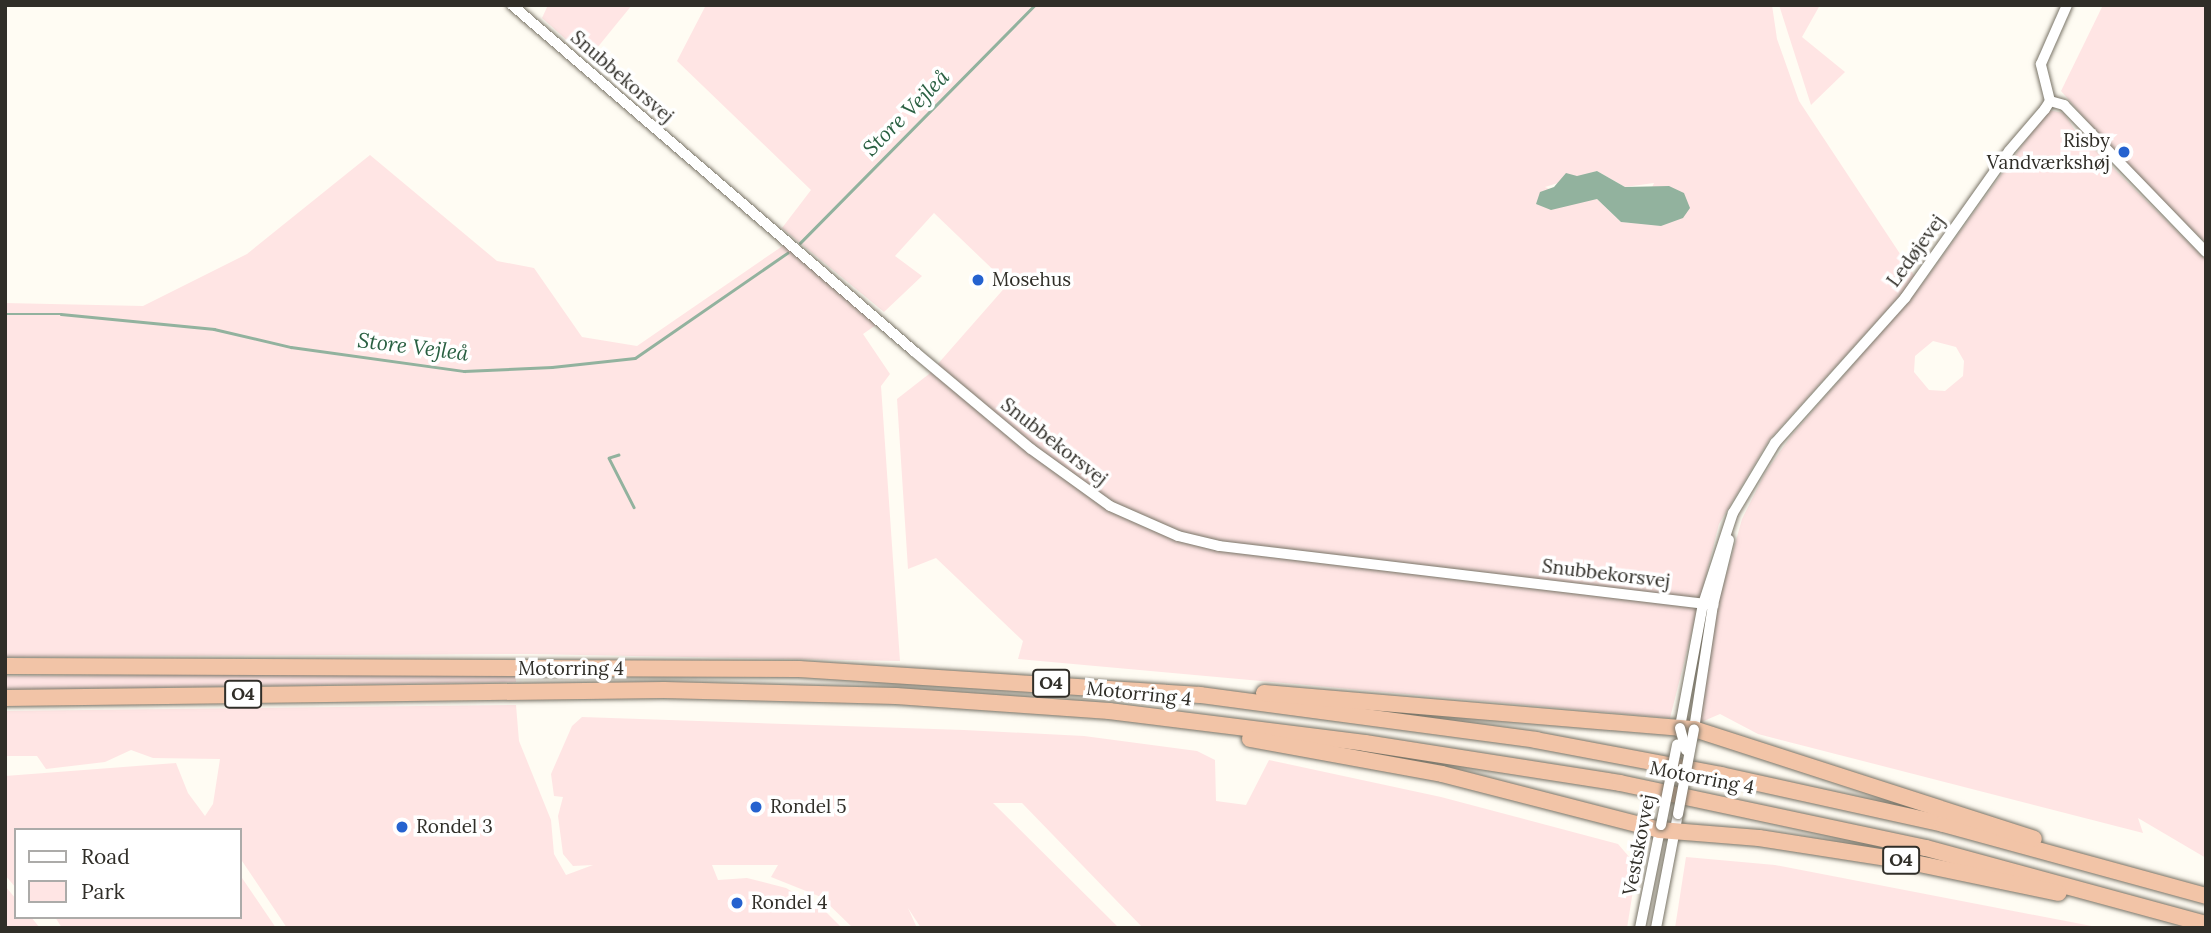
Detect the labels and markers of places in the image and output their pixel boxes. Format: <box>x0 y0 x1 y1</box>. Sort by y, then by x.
place label: Risby Vandværkshøj <box>1987 130 2110 174</box>
marker: Risby Vandværkshøj <box>2116 144 2132 160</box>
place label: Mosehus <box>992 269 1071 291</box>
marker: Mosehus <box>970 272 986 288</box>
place label: Rondel 5 <box>770 796 847 818</box>
marker: Rondel 5 <box>748 799 764 815</box>
place label: Rondel 3 <box>416 816 493 838</box>
marker: Rondel 3 <box>394 819 410 835</box>
place label: Rondel 4 <box>751 892 828 914</box>
marker: Rondel 4 <box>729 895 745 911</box>

